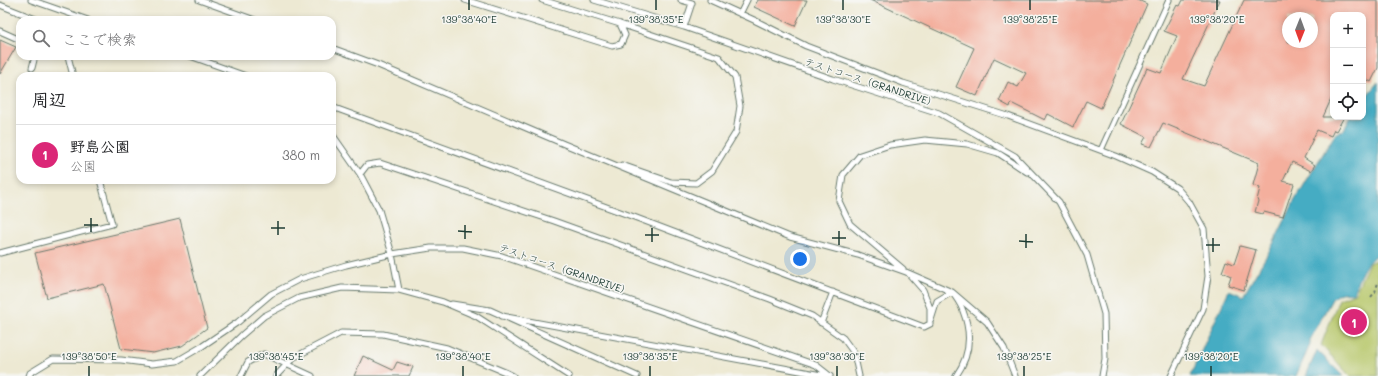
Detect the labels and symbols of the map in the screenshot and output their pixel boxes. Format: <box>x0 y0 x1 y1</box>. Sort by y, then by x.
text: 139°38'40"E <box>441 12 497 26</box>
text: 139°38'35"E <box>628 12 684 26</box>
text: 139°38'30"E <box>815 12 871 26</box>
text: 139°38'25"E <box>1003 12 1058 26</box>
text: 139°38'20"E <box>1189 12 1245 26</box>
north arrow <box>1282 12 1318 48</box>
street label: テストコース（GRANDRIVE） <box>803 54 939 110</box>
street label: テストコース（GRANDRIVE） <box>497 240 633 298</box>
your location <box>790 249 810 269</box>
pin: 1 <box>1341 307 1367 337</box>
text: 139°38'50"E <box>61 349 117 363</box>
text: 139°38'45"E <box>248 349 304 363</box>
text: 139°38'40"E <box>435 349 491 363</box>
text: 139°38'35"E <box>622 349 678 363</box>
text: 139°38'30"E <box>809 349 865 363</box>
text: 139°38'25"E <box>997 349 1052 363</box>
text: 139°38'20"E <box>1183 349 1239 363</box>

